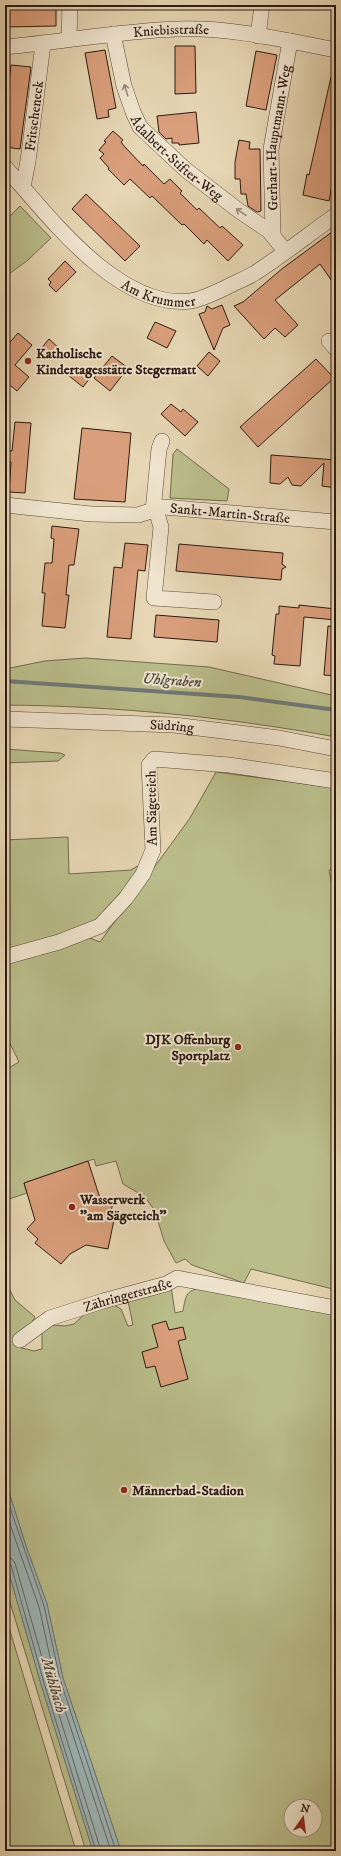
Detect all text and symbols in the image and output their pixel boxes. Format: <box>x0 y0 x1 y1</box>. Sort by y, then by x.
street label: Kniebisstraße <box>132 21 210 42</box>
street label: Gerhart-Hauptmann-Weg <box>263 63 296 211</box>
street label: Fritscheneck <box>21 80 48 152</box>
one-way arrow <box>122 84 129 97</box>
street label: Adalbert-Stifter-Weg <box>126 113 226 205</box>
one-way arrow <box>236 208 247 216</box>
street label: Am Krummer <box>118 276 198 312</box>
place label: Katholische Kindertagesstätte Stegermatt <box>36 345 197 379</box>
marker: Katholische Kindertagesstätte Stegermatt <box>23 356 33 366</box>
street label: Sankt-Martin-Straße <box>169 500 291 528</box>
water label: Uhlgraben <box>142 669 202 692</box>
street label: Südring <box>150 716 195 737</box>
street label: Am Sägeteich <box>142 769 162 846</box>
place label: DJK Offenburg Sportplatz <box>145 1031 231 1065</box>
marker: DJK Offenburg Sportplatz <box>233 1042 243 1052</box>
place label: Wasserwerk "am Sägeteich" <box>79 1191 166 1225</box>
marker: Wasserwerk "am Sägeteich" <box>67 1202 77 1212</box>
street label: Zähringerstraße <box>81 1274 176 1317</box>
place label: Männerbad-Stadion <box>132 1482 245 1500</box>
marker: Männerbad-Stadion <box>119 1485 129 1495</box>
water label: Mühlbach <box>36 1654 70 1715</box>
north arrow <box>283 1798 323 1838</box>
text: N <box>299 1801 311 1817</box>

